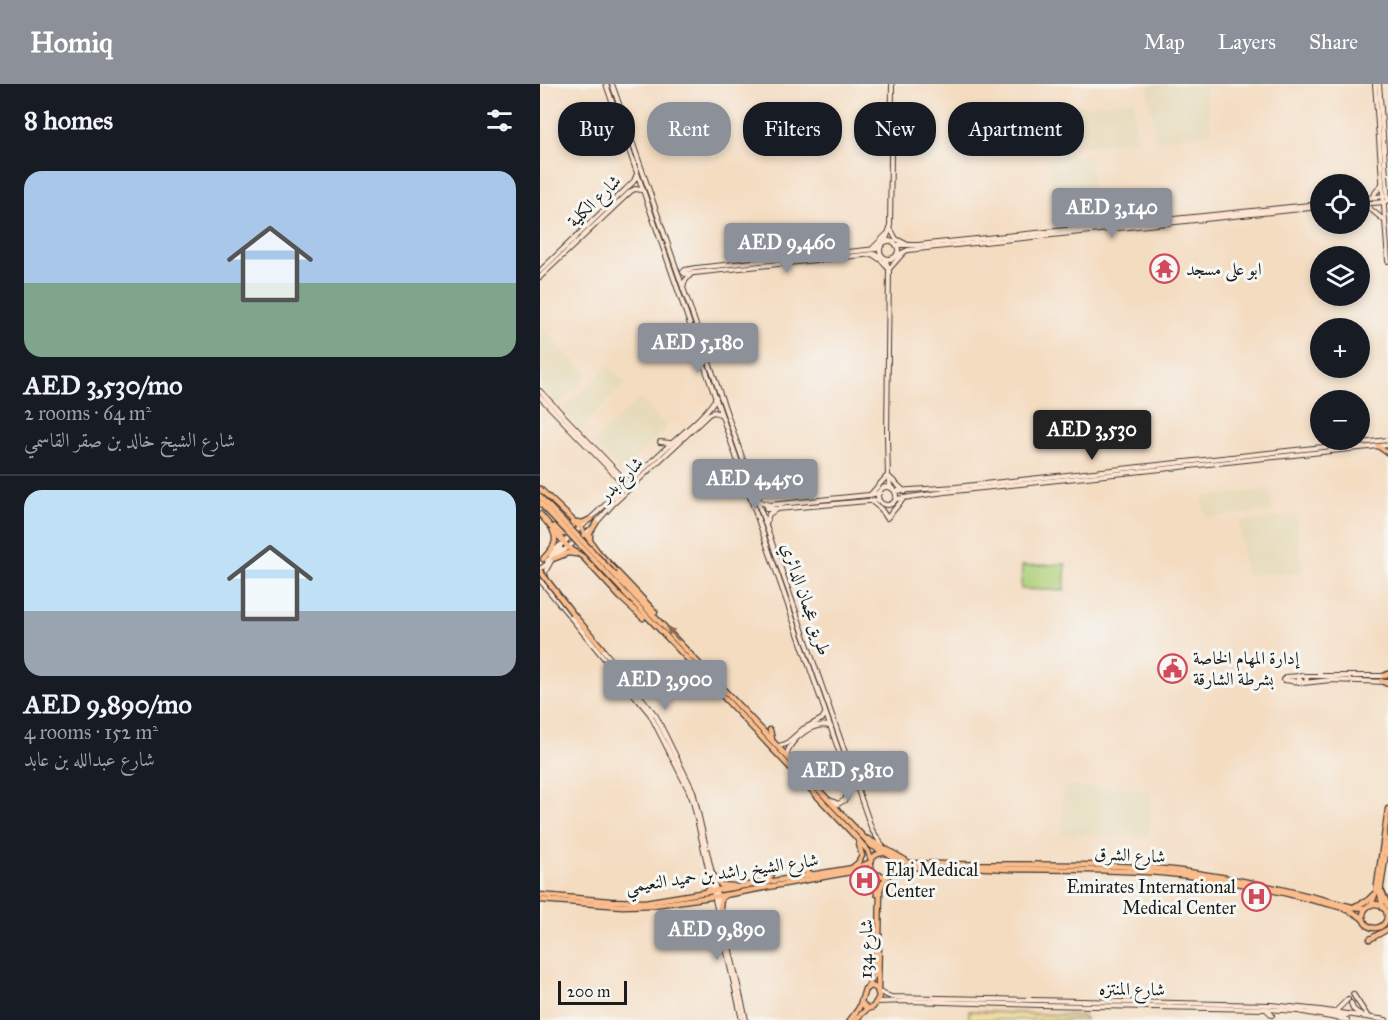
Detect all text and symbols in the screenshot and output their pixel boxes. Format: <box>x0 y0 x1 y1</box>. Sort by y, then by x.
text: Homiq <box>30 25 113 60</box>
text: Map <box>1144 29 1185 55</box>
text: Layers <box>1218 29 1276 55</box>
text: Share <box>1309 29 1358 55</box>
chip: Buy <box>558 102 635 156</box>
chip: Rent <box>647 102 731 156</box>
chip: Filters <box>743 102 842 156</box>
chip: New <box>854 102 936 156</box>
chip: Apartment <box>948 102 1084 156</box>
text: 8 homes <box>24 104 113 136</box>
icon: filters <box>483 104 516 137</box>
street label: شارع الكلية <box>562 170 628 235</box>
map controls <box>1310 174 1370 450</box>
button: locate <box>1310 174 1370 234</box>
pin: AED 3,140 <box>1043 188 1181 239</box>
text: AED 3,140 <box>1066 195 1158 219</box>
icon: home <box>216 210 324 318</box>
pin: AED 9,460 <box>718 223 856 274</box>
text: AED 9,460 <box>738 230 836 254</box>
button: layers <box>1310 246 1370 306</box>
temple icon: ابو علی مسجد <box>1149 253 1181 285</box>
place label: ابو علی مسجد <box>1186 258 1262 282</box>
button: + <box>1310 318 1370 378</box>
pin: AED 5,180 <box>629 323 767 374</box>
text: AED 5,180 <box>652 330 744 354</box>
text: AED 3,530/mo <box>24 369 183 401</box>
button: − <box>1310 390 1370 450</box>
text: 2 rooms · 64 m² <box>24 401 151 425</box>
pin: AED 3,530 <box>1023 410 1161 461</box>
text: AED 3,530 <box>1047 417 1137 441</box>
text: شارع الشيخ خالد بن صقر القاسمي <box>24 428 235 452</box>
street label: شارع بدر <box>593 452 651 510</box>
pin: AED 4,450 <box>686 459 824 510</box>
text: AED 4,450 <box>706 466 804 490</box>
icon: home <box>216 529 324 637</box>
street label: طريق عجمان الدائري <box>773 540 836 660</box>
one-way arrow <box>666 627 680 642</box>
place label: إدارة المهام الخاصة بشرطة الشارقة <box>1193 647 1300 691</box>
public building icon: إدارة المهام الخاصة بشرطة الشارقة <box>1156 652 1188 684</box>
pin: AED 3,900 <box>596 660 734 711</box>
text: AED 3,900 <box>618 667 712 691</box>
text: AED 9,890/mo <box>24 688 192 720</box>
text: 4 rooms · 152 m² <box>24 720 158 744</box>
text: شارع عبدالله بن عابد <box>24 747 155 771</box>
pin: AED 5,810 <box>779 751 917 802</box>
text: AED 5,810 <box>802 758 894 782</box>
street label: شارع الشرق <box>1094 842 1166 872</box>
street label: شارع الشيخ راشد بن حميد النعيمي <box>624 849 821 903</box>
place label: Elaj Medical Center <box>885 859 979 902</box>
hospital icon: Elaj Medical Center <box>848 864 880 896</box>
place label: Emirates International Medical Center <box>1066 876 1236 919</box>
hospital icon: Emirates International Medical Center <box>1241 881 1273 913</box>
pin: AED 9,890 <box>648 910 786 961</box>
text: AED 9,890 <box>669 917 765 941</box>
street label: شارع 134 <box>854 919 882 979</box>
street label: شارع المنتزه <box>1099 977 1165 1005</box>
scale bar <box>558 978 627 1006</box>
text: 200 m <box>567 982 610 1001</box>

